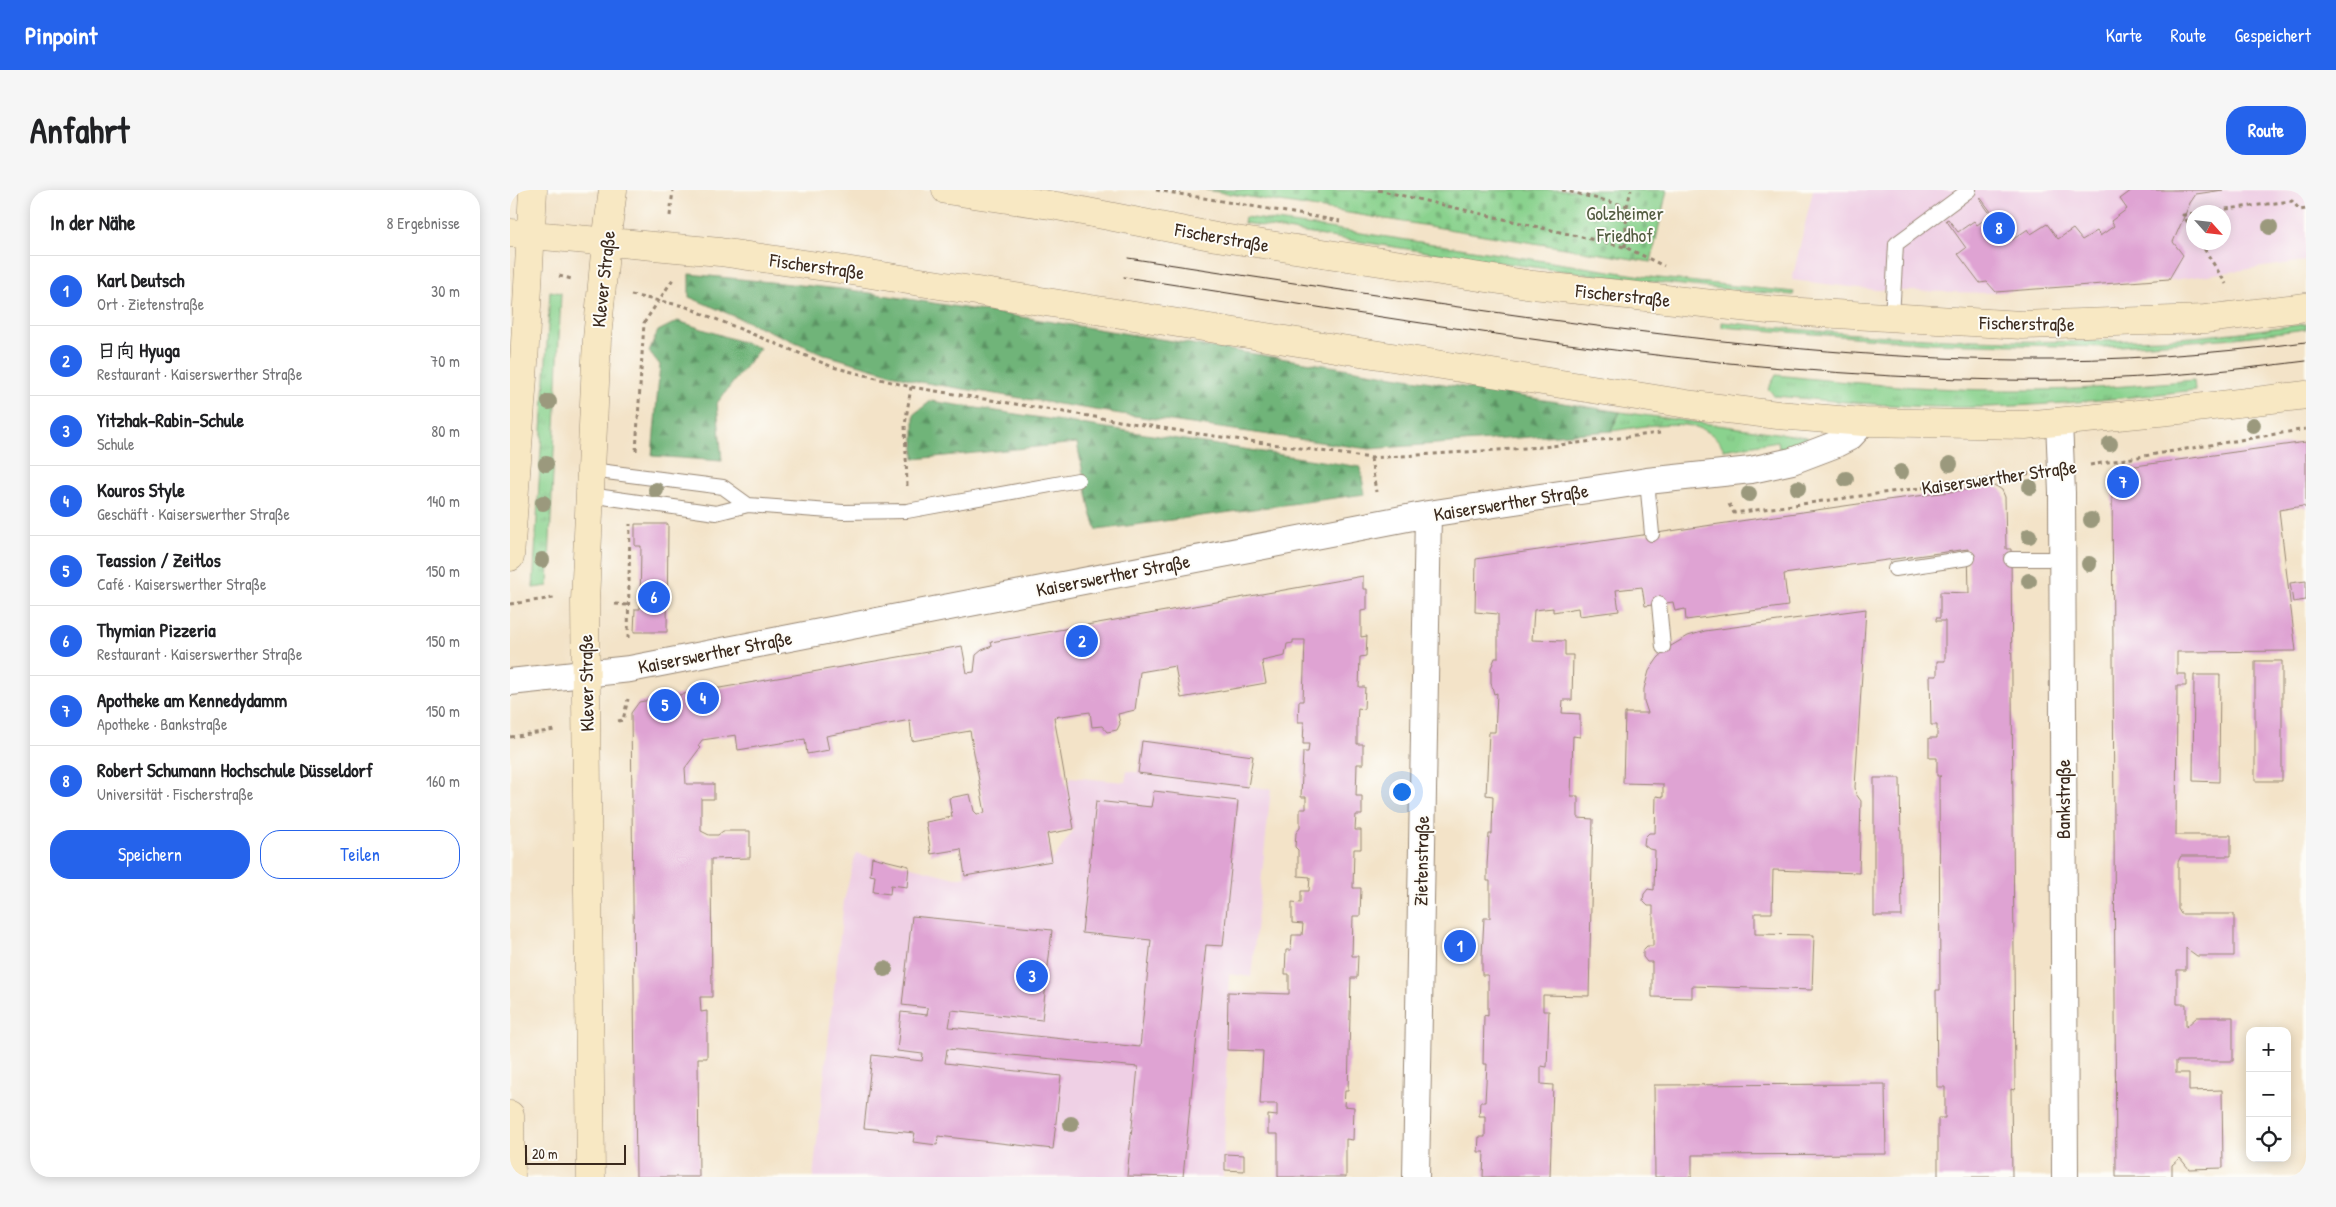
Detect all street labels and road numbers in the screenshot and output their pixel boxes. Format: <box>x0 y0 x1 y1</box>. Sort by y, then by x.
street label: Fischerstraße <box>1172 216 1272 258</box>
street label: Klever Straße <box>585 229 621 329</box>
street label: Fischerstraße <box>767 246 866 286</box>
street label: Fischerstraße <box>1573 277 1672 313</box>
street label: Fischerstraße <box>1978 309 2075 337</box>
street label: Kaiserswerther Straße <box>1920 453 2079 501</box>
street label: Kaiserswerther Straße <box>1432 477 1591 527</box>
street label: Kaiserswerther Straße <box>1034 547 1193 603</box>
street label: Kaiserswerther Straße <box>636 624 795 680</box>
street label: Klever Straße <box>572 634 600 732</box>
street label: Bankstraße <box>2050 759 2076 839</box>
street label: Zietenstraße <box>1407 815 1435 906</box>

